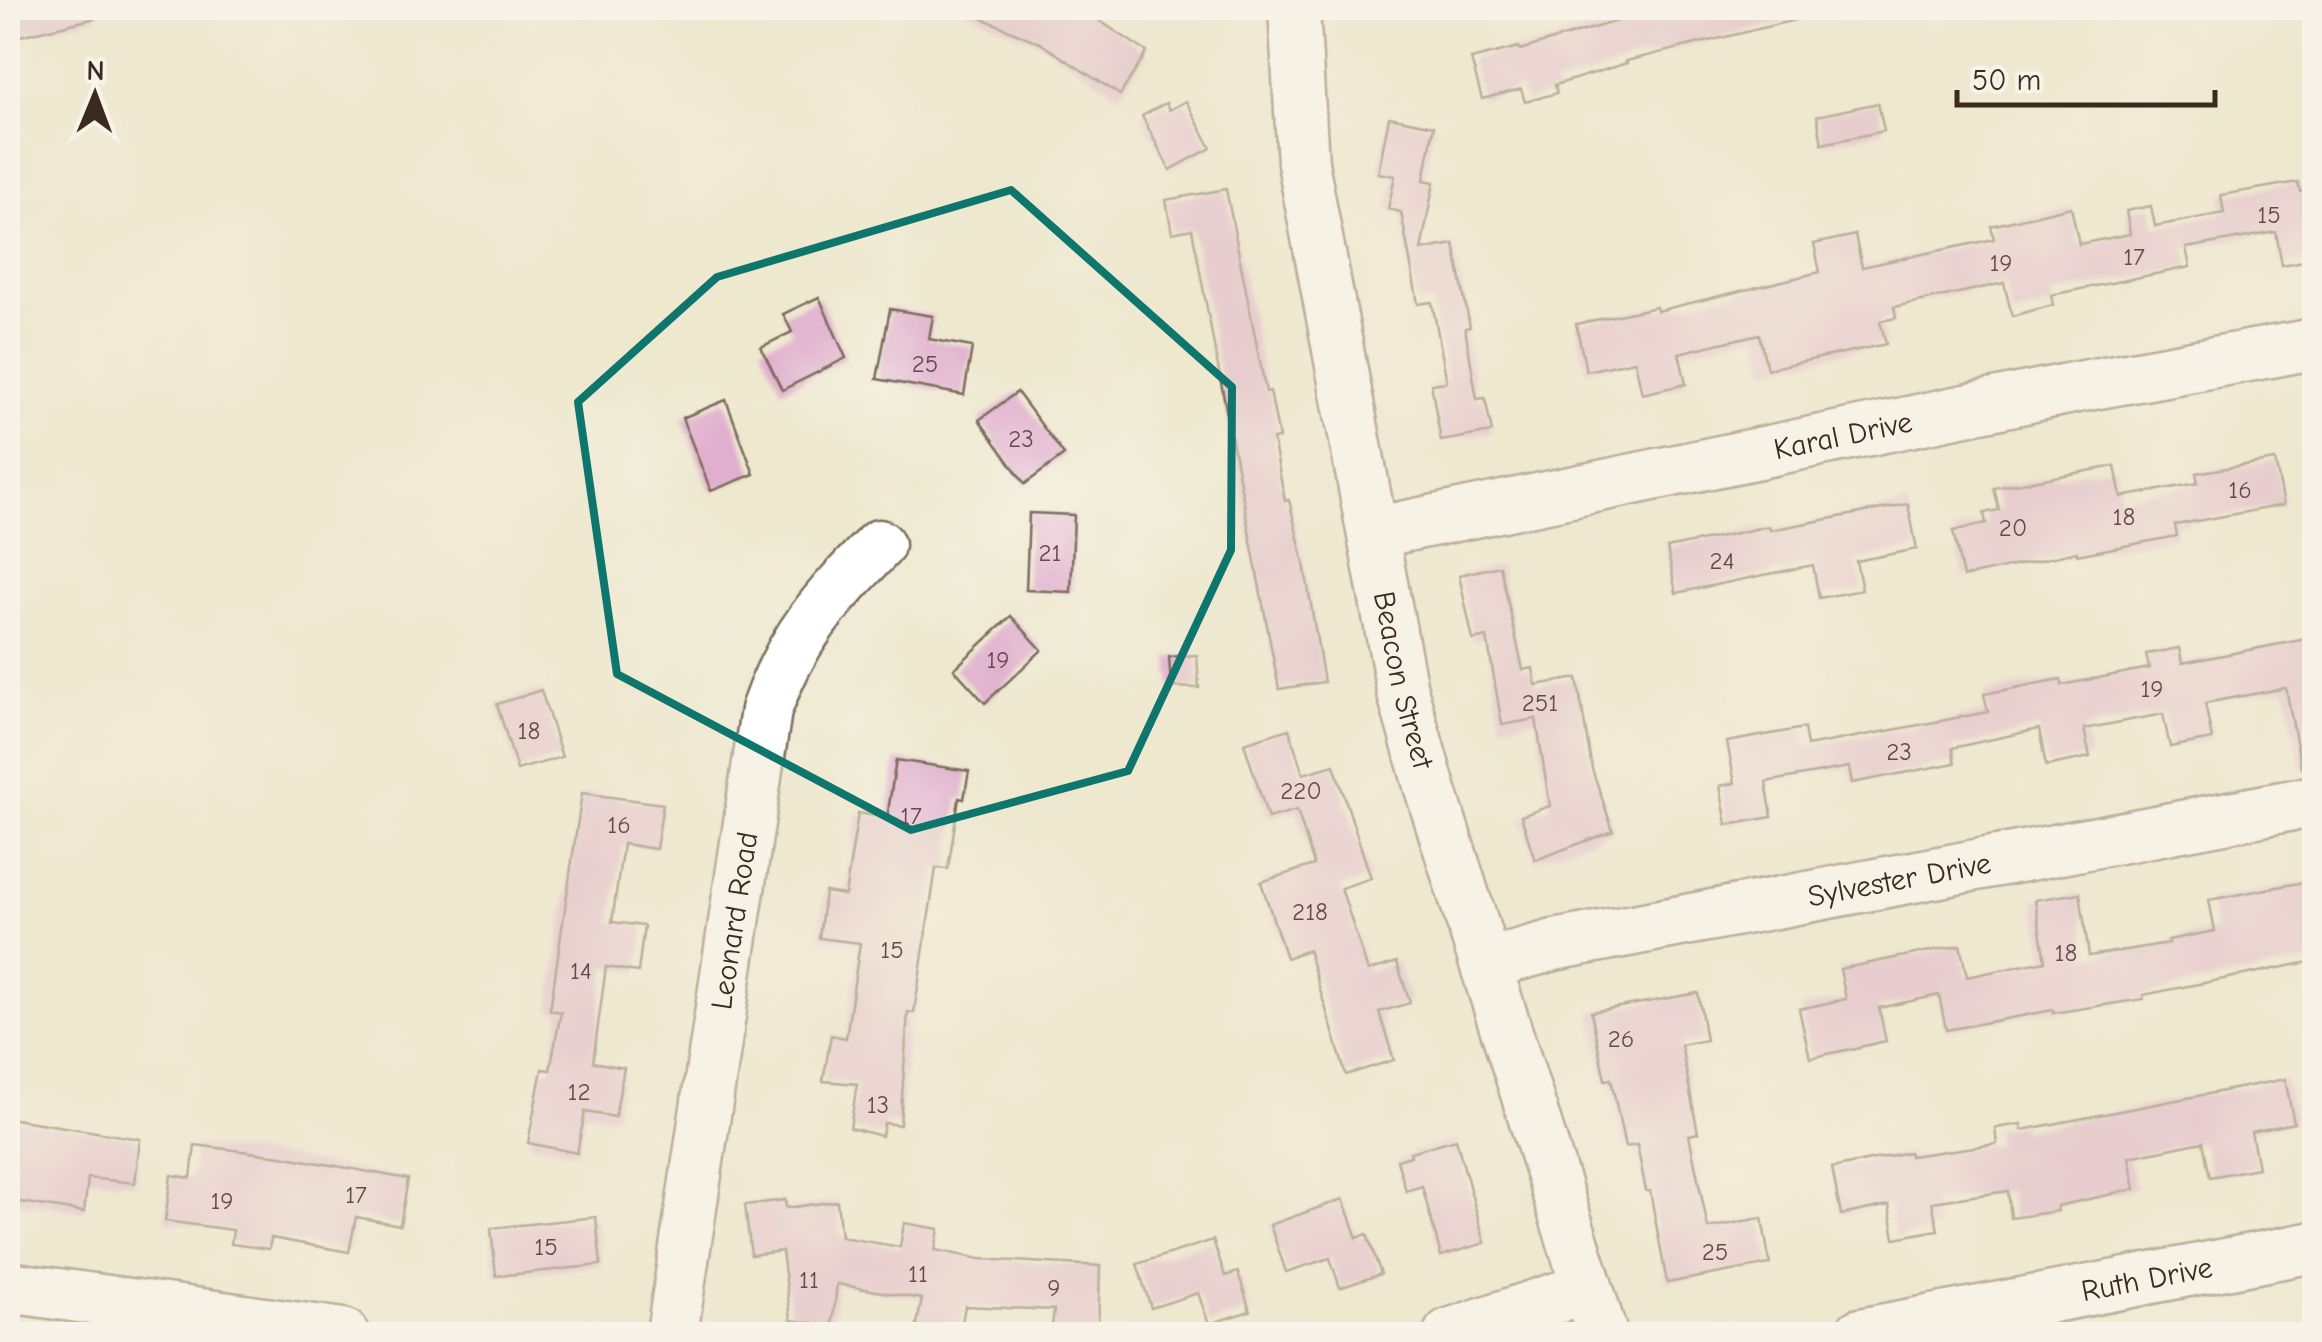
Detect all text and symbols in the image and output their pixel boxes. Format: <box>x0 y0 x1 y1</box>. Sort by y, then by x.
north arrow <box>45 45 145 145</box>
scale bar <box>1957 45 2214 107</box>
text: N <box>86 55 105 87</box>
text: 50 m <box>1972 63 2041 98</box>
house number: 15 <box>2257 200 2281 229</box>
house number: 17 <box>2123 242 2145 271</box>
house number: 19 <box>1989 248 2013 277</box>
house number: 25 <box>912 349 938 378</box>
street label: Karal Drive <box>1771 405 1915 467</box>
house number: 23 <box>1008 424 1034 453</box>
house number: 16 <box>2228 475 2252 504</box>
house number: 18 <box>2113 502 2135 531</box>
house number: 20 <box>1999 513 2027 542</box>
house number: 21 <box>1039 538 1061 567</box>
house number: 24 <box>1709 546 1735 575</box>
street label: Beacon Street <box>1366 588 1441 774</box>
house number: 19 <box>986 645 1010 674</box>
house number: 19 <box>2140 674 2164 703</box>
house number: 251 <box>1522 688 1558 717</box>
house number: 18 <box>518 716 540 745</box>
house number: 23 <box>1886 737 1912 766</box>
house number: 220 <box>1280 776 1322 805</box>
house number: 17 <box>900 801 922 830</box>
house number: 16 <box>607 810 631 839</box>
street label: Leonard Road <box>704 830 765 1012</box>
street label: Sylvester Drive <box>1805 846 1994 915</box>
house number: 218 <box>1292 897 1328 926</box>
house number: 15 <box>880 935 904 964</box>
house number: 18 <box>2055 938 2077 967</box>
house number: 14 <box>570 956 592 985</box>
house number: 26 <box>1608 1024 1634 1053</box>
house number: 12 <box>568 1077 590 1106</box>
house number: 13 <box>867 1090 889 1119</box>
house number: 17 <box>345 1180 367 1209</box>
house number: 19 <box>210 1186 234 1215</box>
house number: 15 <box>534 1232 558 1261</box>
house number: 25 <box>1702 1237 1728 1266</box>
street label: Ruth Drive <box>2078 1250 2215 1309</box>
house number: 11 <box>908 1259 928 1288</box>
house number: 11 <box>799 1265 819 1294</box>
house number: 9 <box>1047 1273 1061 1302</box>

